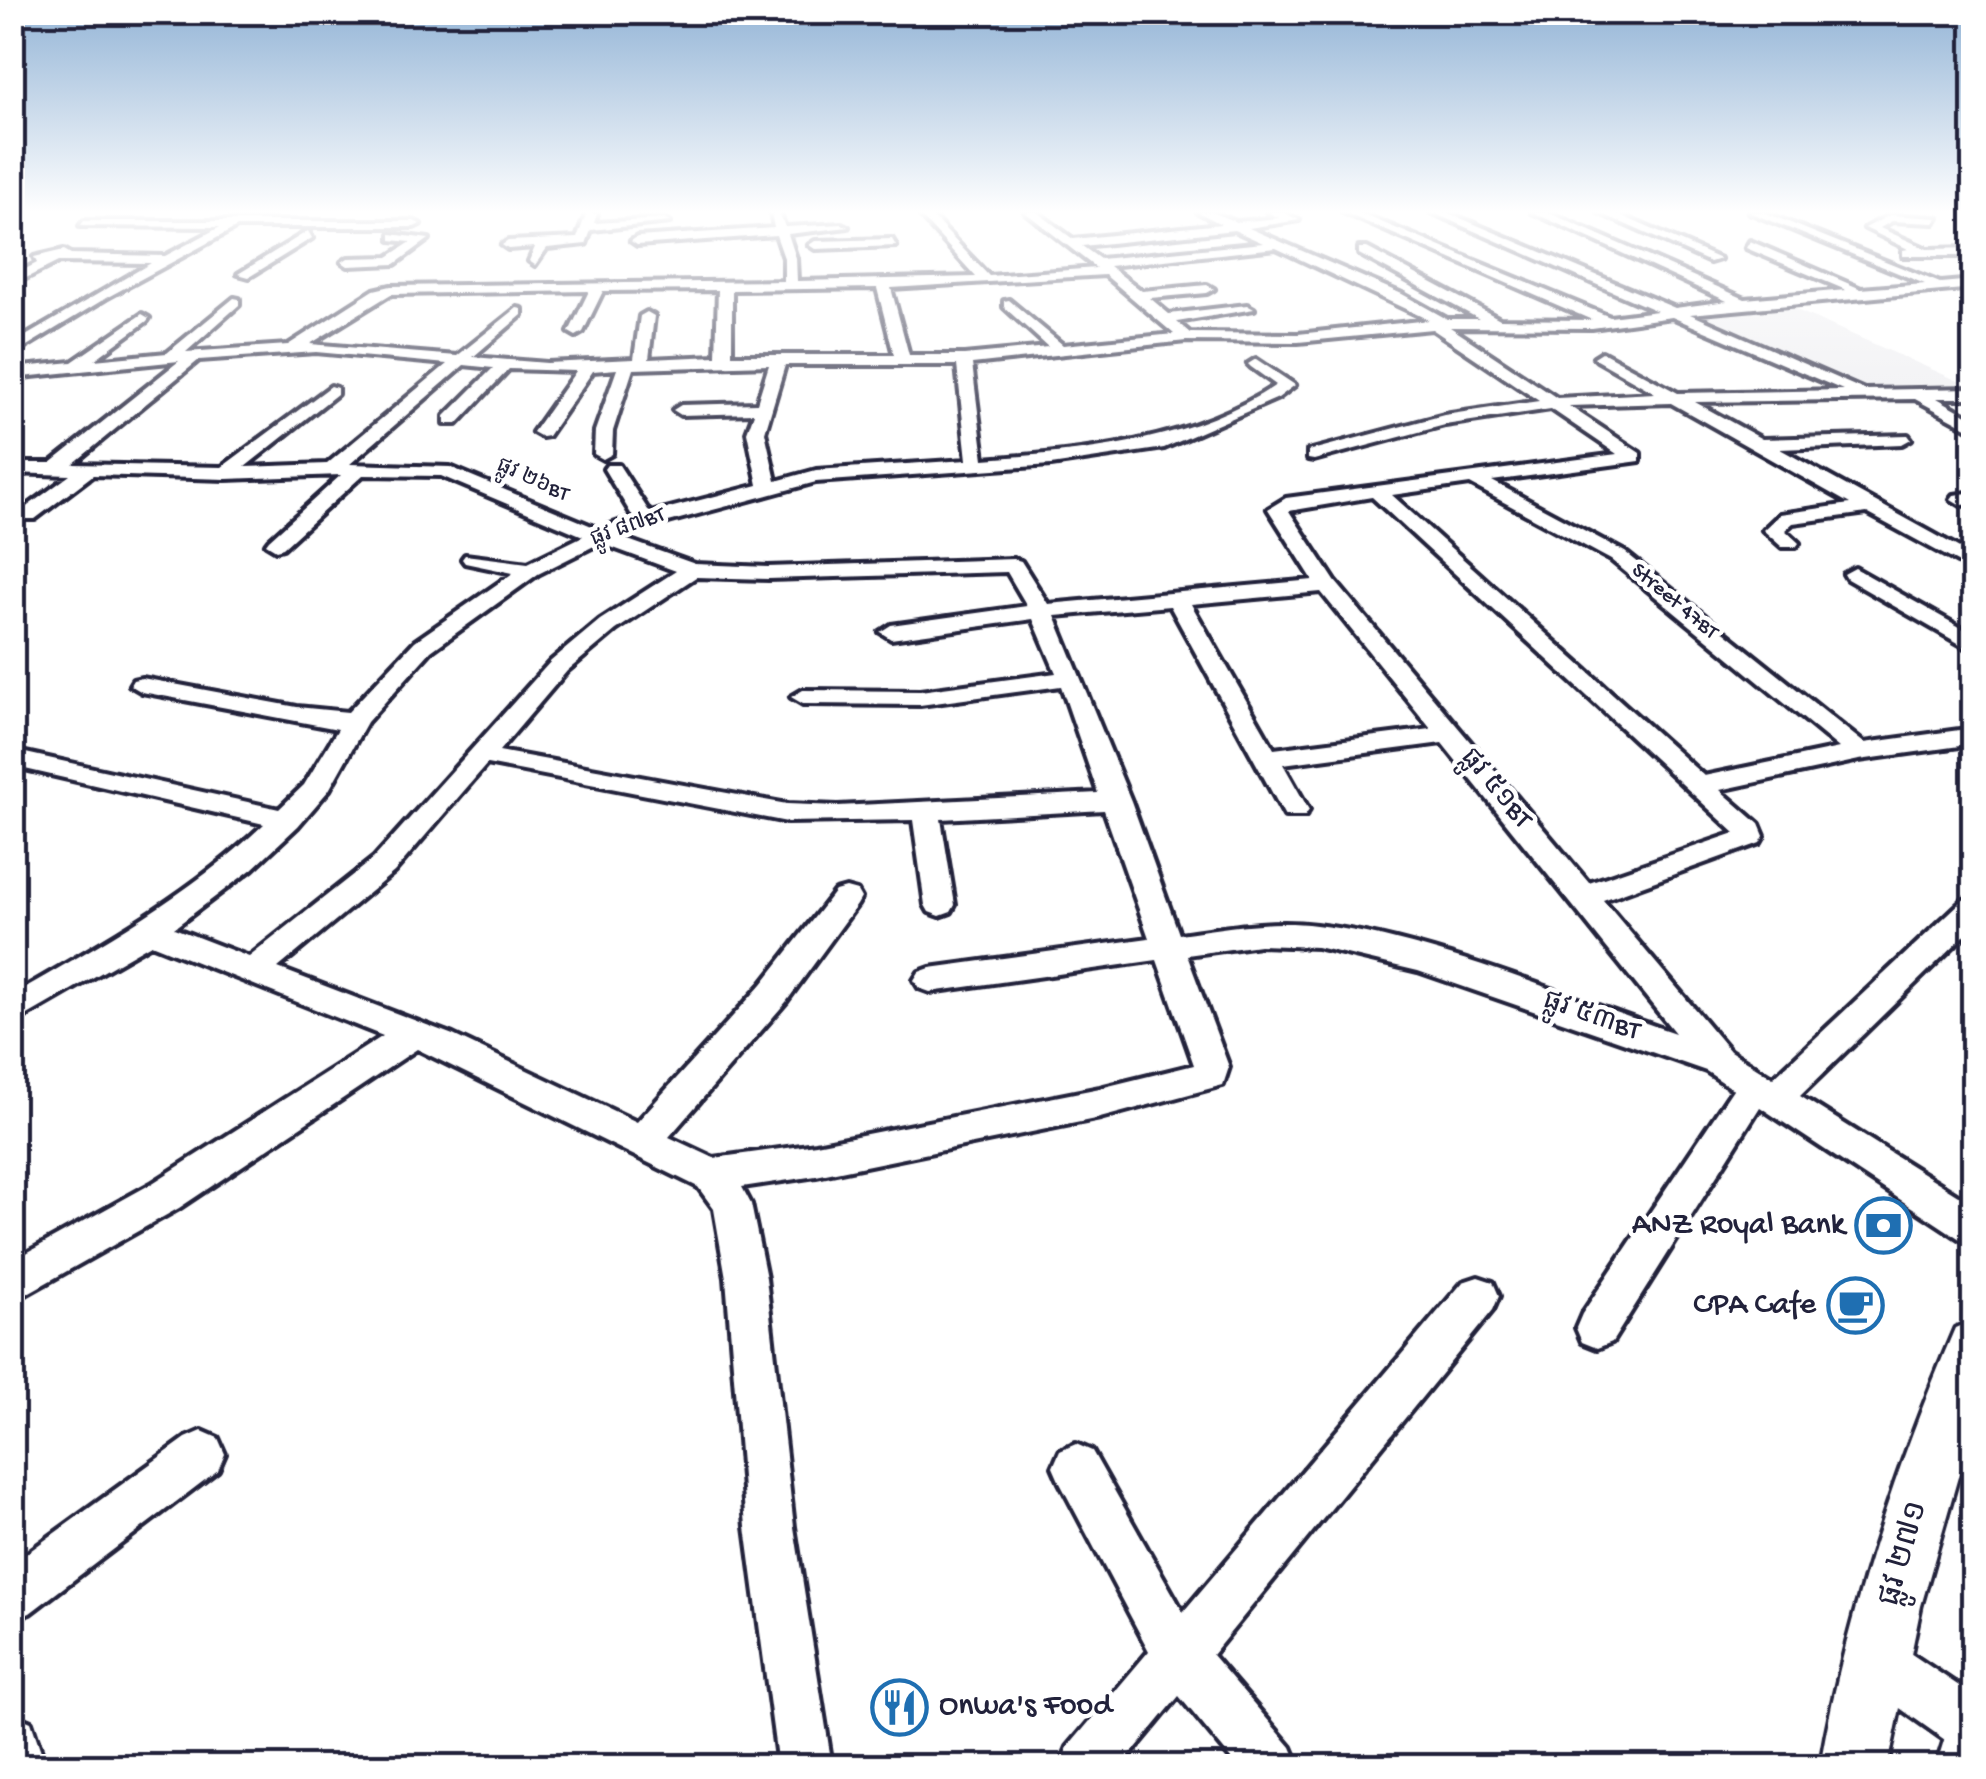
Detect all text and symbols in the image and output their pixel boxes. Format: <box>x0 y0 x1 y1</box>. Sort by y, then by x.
street label: ផ្លូវ ២៦BT <box>490 454 574 512</box>
street label: ផ្លូវ ៨៧BT <box>587 502 671 557</box>
street label: Street 47BT <box>1625 558 1724 647</box>
street label: ផ្លូវ ៥១BT <box>1449 742 1539 839</box>
street label: ផ្លូវ ៥៣BT <box>1537 985 1645 1053</box>
bank icon: ANZ Royal Bank <box>1854 1196 1914 1256</box>
place label: ANZ Royal Bank <box>1632 1207 1848 1245</box>
cafe icon: CPA Cafe <box>1825 1276 1885 1336</box>
place label: CPA Cafe <box>1693 1287 1816 1325</box>
street label: ផ្លូវ ២៧១ <box>1872 1497 1942 1612</box>
restaurant icon: Onwa's Food <box>870 1677 930 1737</box>
place label: Onwa's Food <box>939 1688 1114 1726</box>

